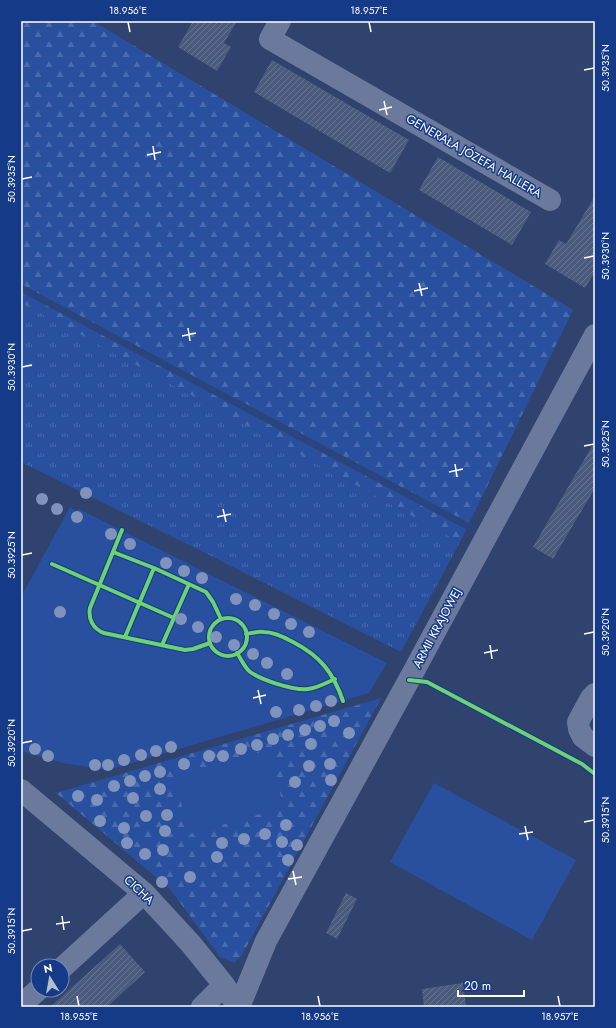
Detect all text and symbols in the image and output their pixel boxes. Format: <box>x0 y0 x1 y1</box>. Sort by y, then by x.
text: 18.956°E <box>109 3 147 18</box>
text: 18.957°E <box>350 3 388 18</box>
text: 50.3935°N <box>598 44 613 92</box>
street label: GENERAŁA JÓZEFA HALLERA <box>403 110 545 202</box>
text: 50.3935°N <box>4 155 19 203</box>
text: 50.3930°N <box>598 232 613 280</box>
text: 50.3930°N <box>4 343 19 391</box>
text: 50.3925°N <box>598 420 613 468</box>
text: 50.3925°N <box>4 531 19 579</box>
street label: ARMII KRAJOWEJ <box>408 585 466 671</box>
text: 50.3920°N <box>598 608 613 656</box>
text: 50.3920°N <box>4 719 19 767</box>
text: 50.3915°N <box>598 797 613 843</box>
street label: CICHA <box>120 871 158 909</box>
text: 50.3915°N <box>4 908 19 954</box>
north arrow <box>30 958 70 998</box>
text: N <box>42 959 54 977</box>
scale bar <box>458 972 524 998</box>
text: 20 m <box>464 977 491 995</box>
text: 18.955°E <box>60 1009 98 1024</box>
text: 18.956°E <box>301 1009 339 1024</box>
text: 18.957°E <box>541 1009 579 1024</box>

